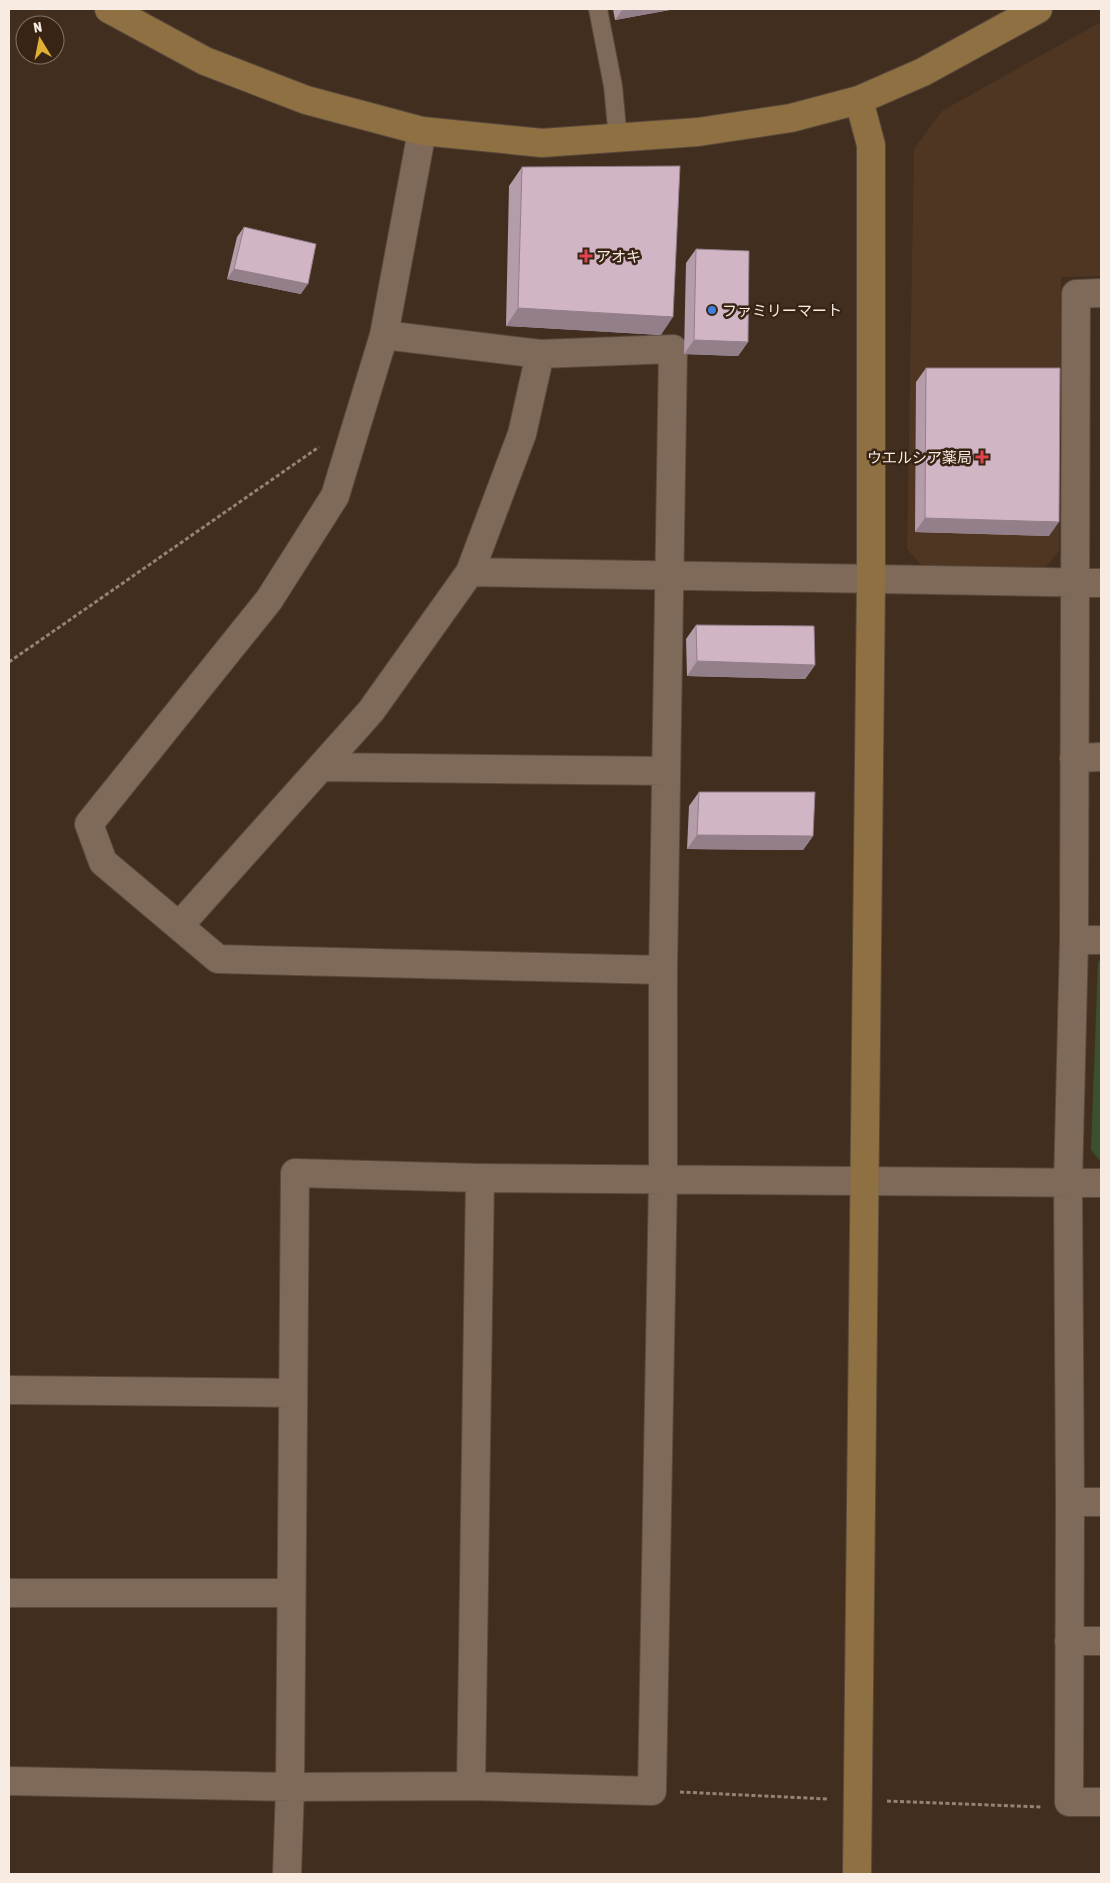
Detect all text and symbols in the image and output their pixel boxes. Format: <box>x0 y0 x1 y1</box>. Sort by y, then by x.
north arrow <box>15 15 65 65</box>
text: N <box>32 19 43 36</box>
place label: アオキ <box>596 248 641 265</box>
marker: アオキ <box>580 250 592 262</box>
place label: ファミリーマート <box>722 302 842 319</box>
marker: ファミリーマート <box>706 304 718 316</box>
place label: ウエルシア薬局 <box>867 449 972 466</box>
marker: ウエルシア薬局 <box>976 451 988 463</box>

